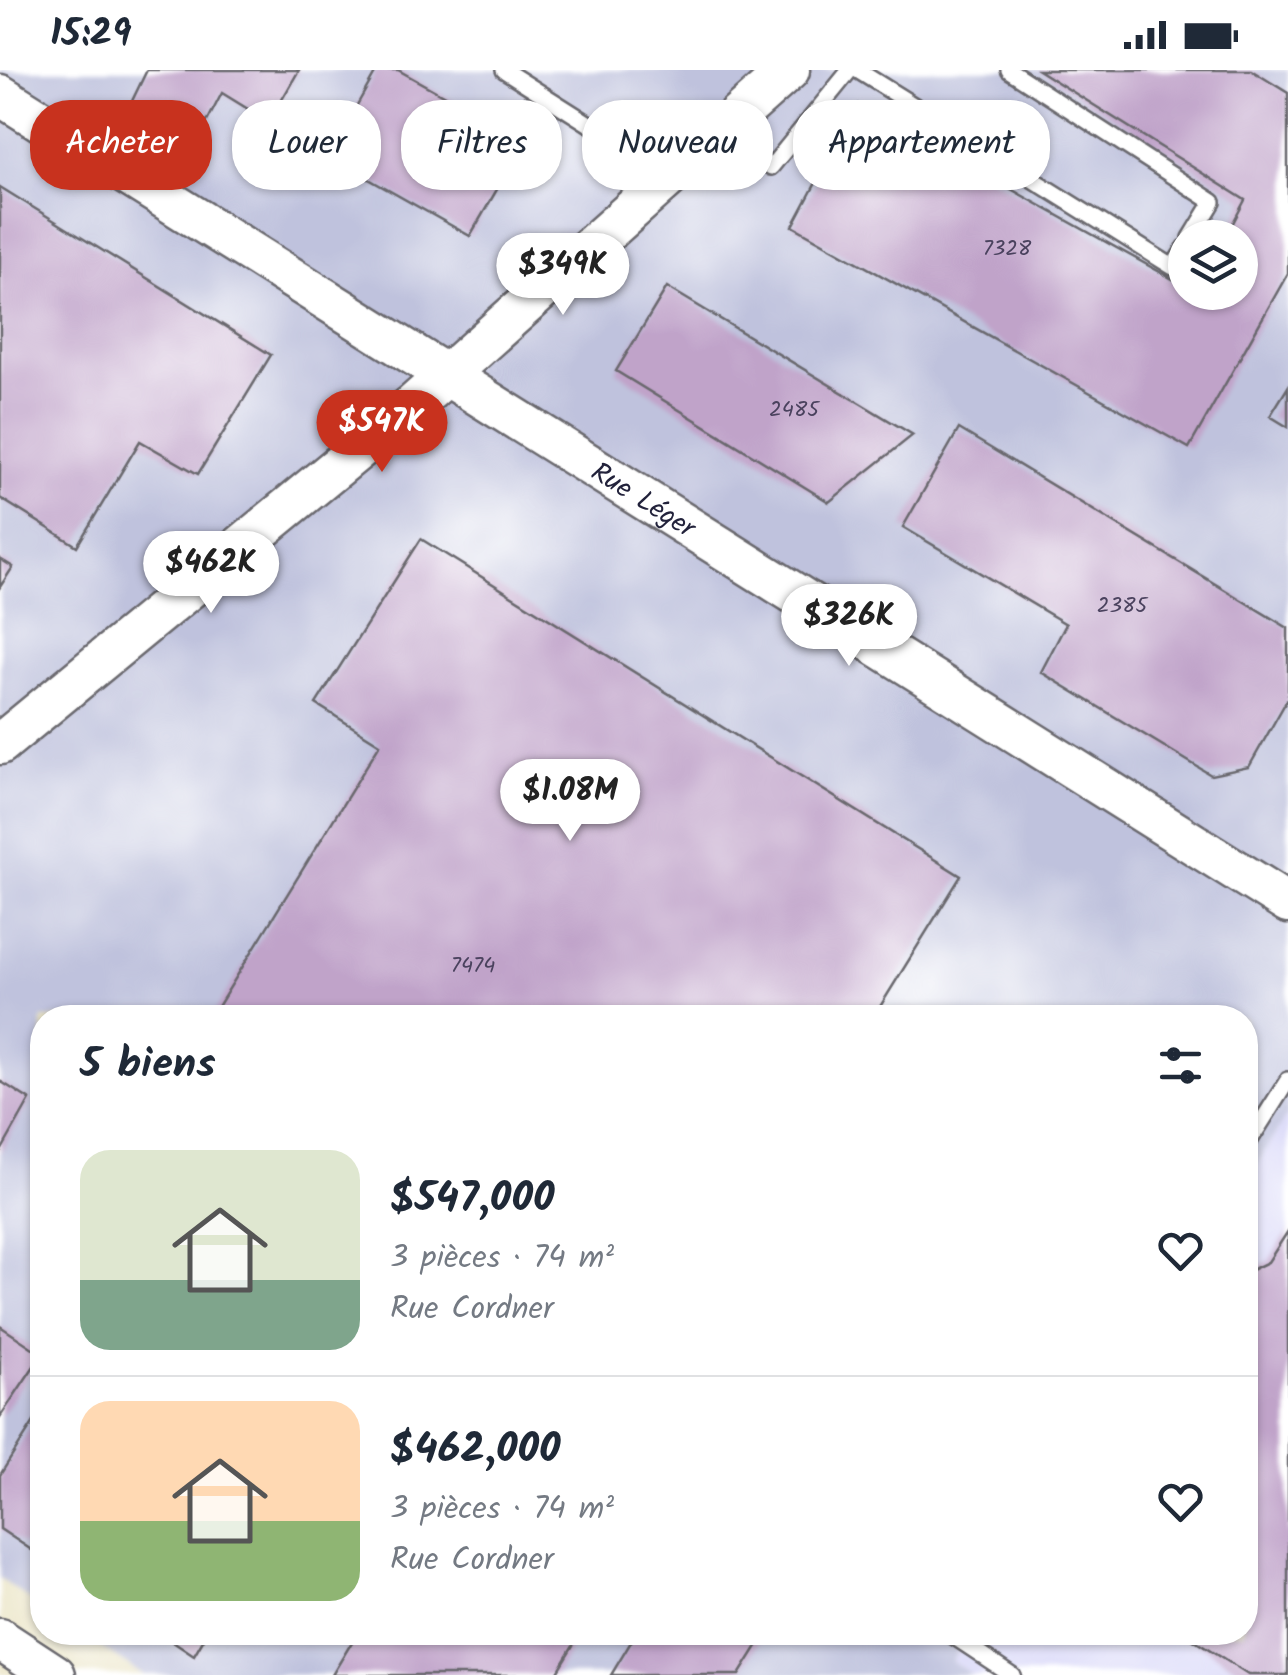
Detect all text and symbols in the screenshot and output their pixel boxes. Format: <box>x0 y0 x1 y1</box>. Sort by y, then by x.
text: 15:29 <box>50 5 131 65</box>
chip: Acheter <box>30 100 212 190</box>
chip: Louer <box>232 100 381 190</box>
chip: Filtres <box>401 100 562 190</box>
chip: Nouveau <box>582 100 773 190</box>
chip: Appartement <box>793 100 1050 190</box>
map controls <box>1168 220 1258 310</box>
button: layers <box>1168 220 1258 310</box>
house number: 7328 <box>983 232 1032 267</box>
pin: $349K <box>493 233 633 318</box>
text: $349K <box>518 240 608 291</box>
pin: $547K <box>312 390 452 475</box>
house number: 2485 <box>769 393 820 428</box>
text: $547K <box>339 397 425 448</box>
street label: Rue Léger <box>581 451 705 552</box>
pin: $462K <box>141 531 281 616</box>
text: $462K <box>165 538 257 589</box>
pin: $326K <box>779 584 919 669</box>
house number: 2385 <box>1097 589 1148 624</box>
text: $326K <box>803 591 895 642</box>
pin: $1.08M <box>489 759 651 844</box>
text: $1.08M <box>522 766 618 817</box>
house number: 7474 <box>451 949 495 984</box>
text: 5 biens <box>80 1032 216 1099</box>
icon: filters <box>1153 1038 1208 1093</box>
text: $547,000 <box>390 1166 554 1233</box>
icon: home <box>160 1190 280 1310</box>
icon: heart <box>1153 1223 1208 1278</box>
text: 3 pièces · 74 m² <box>390 1233 614 1284</box>
text: Rue Cordner <box>390 1284 554 1335</box>
text: $462,000 <box>390 1417 561 1484</box>
icon: home <box>160 1441 280 1561</box>
icon: heart <box>1153 1474 1208 1529</box>
text: 3 pièces · 74 m² <box>390 1484 614 1535</box>
text: Rue Cordner <box>390 1535 554 1586</box>

